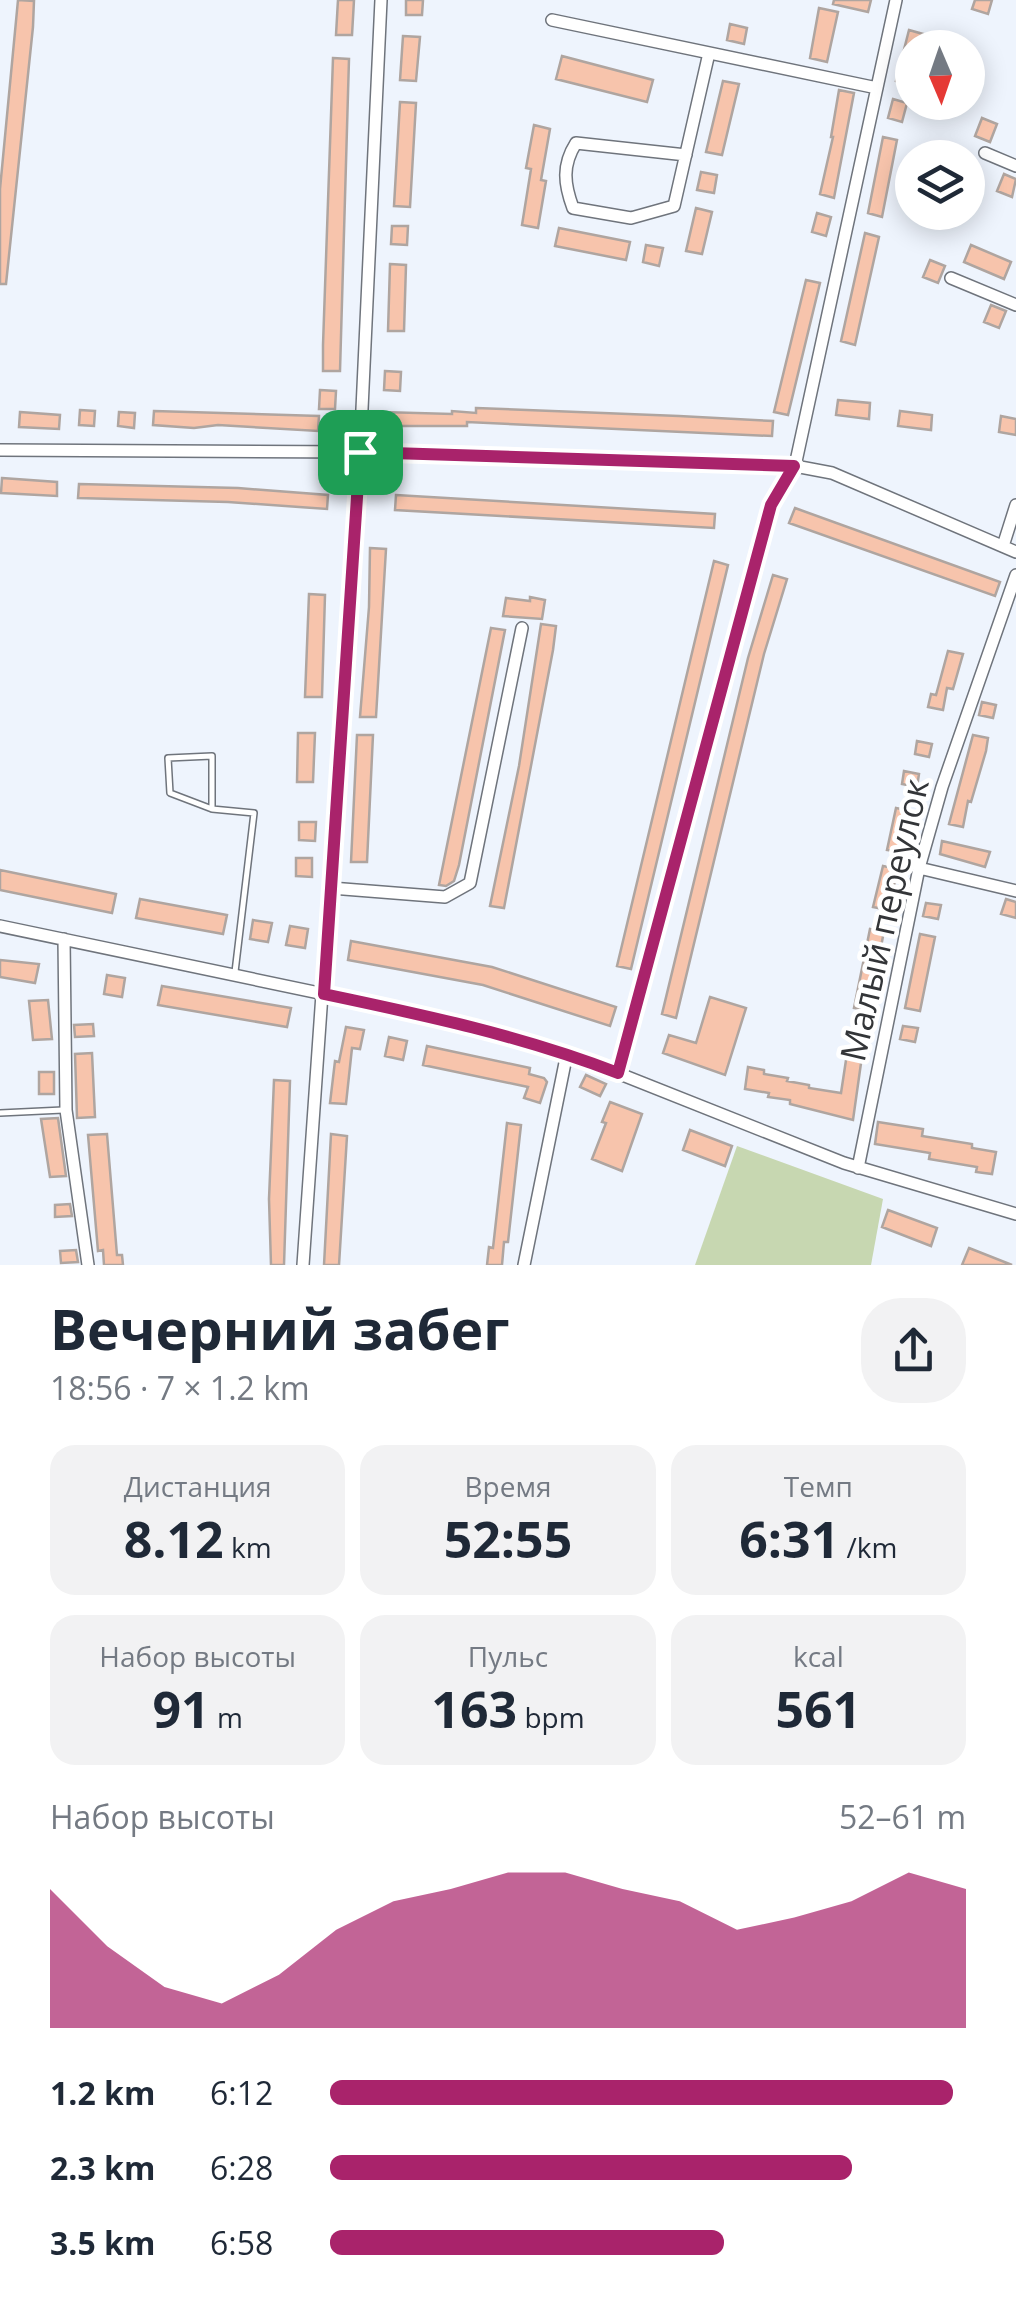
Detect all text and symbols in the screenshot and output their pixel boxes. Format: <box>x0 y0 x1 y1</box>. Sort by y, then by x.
north arrow <box>895 30 985 120</box>
map controls <box>895 30 985 230</box>
button: layers <box>895 140 985 230</box>
pin <box>318 410 403 495</box>
icon: arrive <box>333 425 388 480</box>
street label: Малый переулок <box>828 774 939 1065</box>
text: Вечерний забег <box>50 1291 510 1366</box>
button: share <box>861 1298 966 1403</box>
text: 18:56 · 7 × 1.2 km <box>50 1366 310 1409</box>
text: Дистанция <box>124 1467 271 1505</box>
text: Время <box>465 1467 551 1505</box>
text: Темп <box>784 1467 853 1505</box>
text: 8.12 <box>124 1505 224 1573</box>
text: 52:55 <box>444 1505 572 1573</box>
text: 6:31 <box>739 1505 839 1573</box>
text: km <box>224 1528 272 1566</box>
text: /km <box>839 1528 897 1566</box>
text: Набор высоты <box>99 1637 296 1675</box>
text: Пульс <box>468 1637 548 1675</box>
text: kcal <box>793 1637 844 1675</box>
text: 91 <box>152 1675 210 1743</box>
text: 163 <box>431 1675 517 1743</box>
text: 561 <box>775 1675 861 1743</box>
text: m <box>210 1698 243 1736</box>
text: bpm <box>517 1698 585 1736</box>
text: Набор высоты <box>50 1795 275 1838</box>
text: 52–61 m <box>839 1795 966 1838</box>
text: 1.2 km <box>50 2071 155 2114</box>
text: 6:12 <box>210 2071 273 2114</box>
text: 2.3 km <box>50 2146 155 2189</box>
text: 6:28 <box>210 2146 273 2189</box>
text: 3.5 km <box>50 2221 155 2264</box>
text: 6:58 <box>210 2221 273 2264</box>

